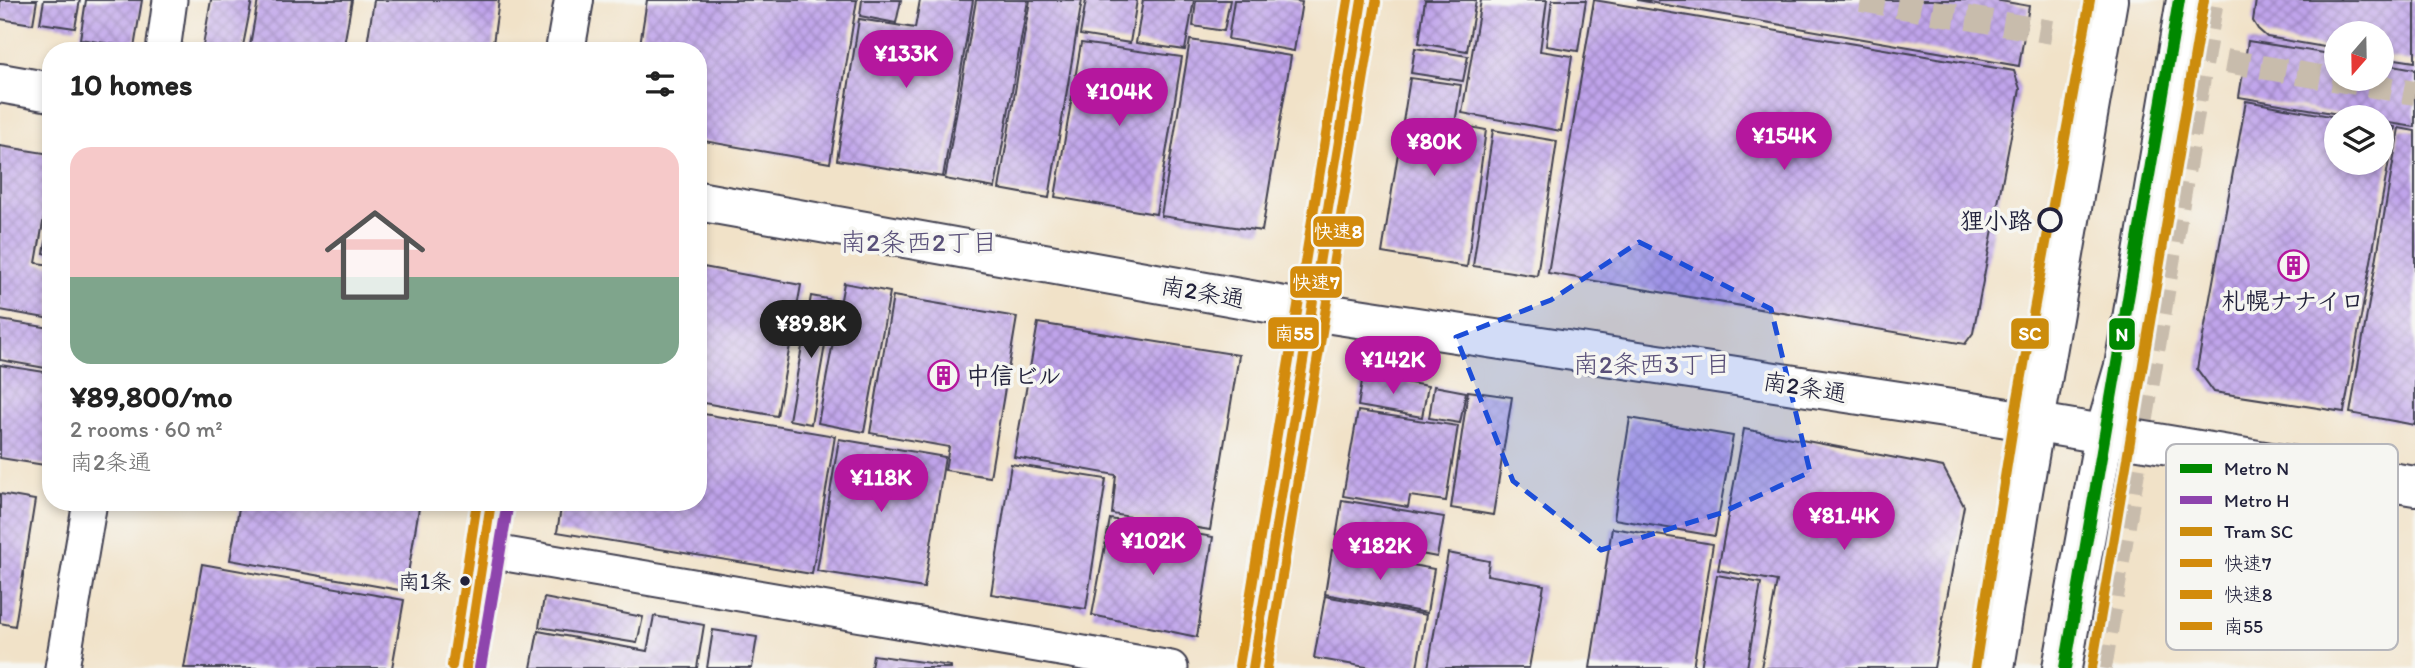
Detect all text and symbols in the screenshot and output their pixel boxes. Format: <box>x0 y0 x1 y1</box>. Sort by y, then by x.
north arrow <box>2324 21 2394 91</box>
map controls <box>2324 21 2394 175</box>
pin: ¥133K <box>857 31 955 90</box>
text: ¥133K <box>874 39 938 67</box>
icon: filters <box>641 65 679 103</box>
text: 10 homes <box>70 66 193 103</box>
pin: ¥104K <box>1070 68 1168 128</box>
text: ¥104K <box>1086 77 1152 105</box>
button: layers <box>2324 105 2394 175</box>
pin: ¥154K <box>1735 113 1833 172</box>
pin: ¥80K <box>1393 118 1475 178</box>
text: ¥154K <box>1752 121 1816 149</box>
text: ¥80K <box>1407 127 1461 155</box>
icon: home <box>312 192 438 318</box>
place label: 狸小路 <box>1960 206 2032 235</box>
marker: 狸小路 <box>2038 208 2062 232</box>
line badge: 快速8 <box>1312 215 1365 248</box>
text: 快速8 <box>1314 220 1363 243</box>
district label: 南2条西2丁目 <box>840 226 998 258</box>
building icon: 札幌ナナイロ <box>2276 249 2310 283</box>
line badge: 快速7 <box>1289 265 1343 299</box>
street label: 南2条通 <box>1159 270 1247 314</box>
text: 快速7 <box>1292 271 1340 294</box>
place label: 札幌ナナイロ <box>2221 286 2365 315</box>
pin: ¥89.8K <box>754 300 868 360</box>
text: ¥89.8K <box>776 309 846 337</box>
line badge: 南55 <box>1267 316 1320 350</box>
line badge: SC <box>2010 317 2050 350</box>
line badge: N <box>2108 317 2136 351</box>
text: 南55 <box>1275 322 1313 345</box>
text: SC <box>2019 322 2041 345</box>
text: N <box>2116 323 2128 346</box>
pin: ¥142K <box>1344 336 1442 396</box>
text: ¥142K <box>1361 345 1425 373</box>
district label: 南2条西3丁目 <box>1573 348 1731 380</box>
building icon: 中信ビル <box>926 358 960 392</box>
place label: 中信ビル <box>966 361 1062 390</box>
street label: 南2条通 <box>1761 366 1849 408</box>
text: ¥89,800/mo <box>70 378 233 415</box>
text: 2 rooms · 60 m² <box>70 415 223 443</box>
legend <box>2166 444 2398 650</box>
text: 南2条通 <box>70 448 151 476</box>
pin: ¥118K <box>832 454 930 514</box>
text: Metro N <box>2224 457 2289 480</box>
text: ¥118K <box>850 463 912 491</box>
text: Metro H <box>2224 489 2289 512</box>
pin: ¥81.4K <box>1787 492 1901 552</box>
text: ¥81.4K <box>1809 501 1879 529</box>
pin: ¥102K <box>1104 518 1202 577</box>
text: Tram SC <box>2224 520 2293 543</box>
pin: ¥182K <box>1331 522 1429 582</box>
text: ¥102K <box>1121 526 1185 554</box>
text: ¥182K <box>1349 531 1411 559</box>
text: 快速7 <box>2224 552 2271 575</box>
place label: 南1条 <box>398 568 452 595</box>
marker: 南1条 <box>458 574 472 588</box>
text: 快速8 <box>2224 583 2272 606</box>
text: 南55 <box>2224 615 2263 638</box>

